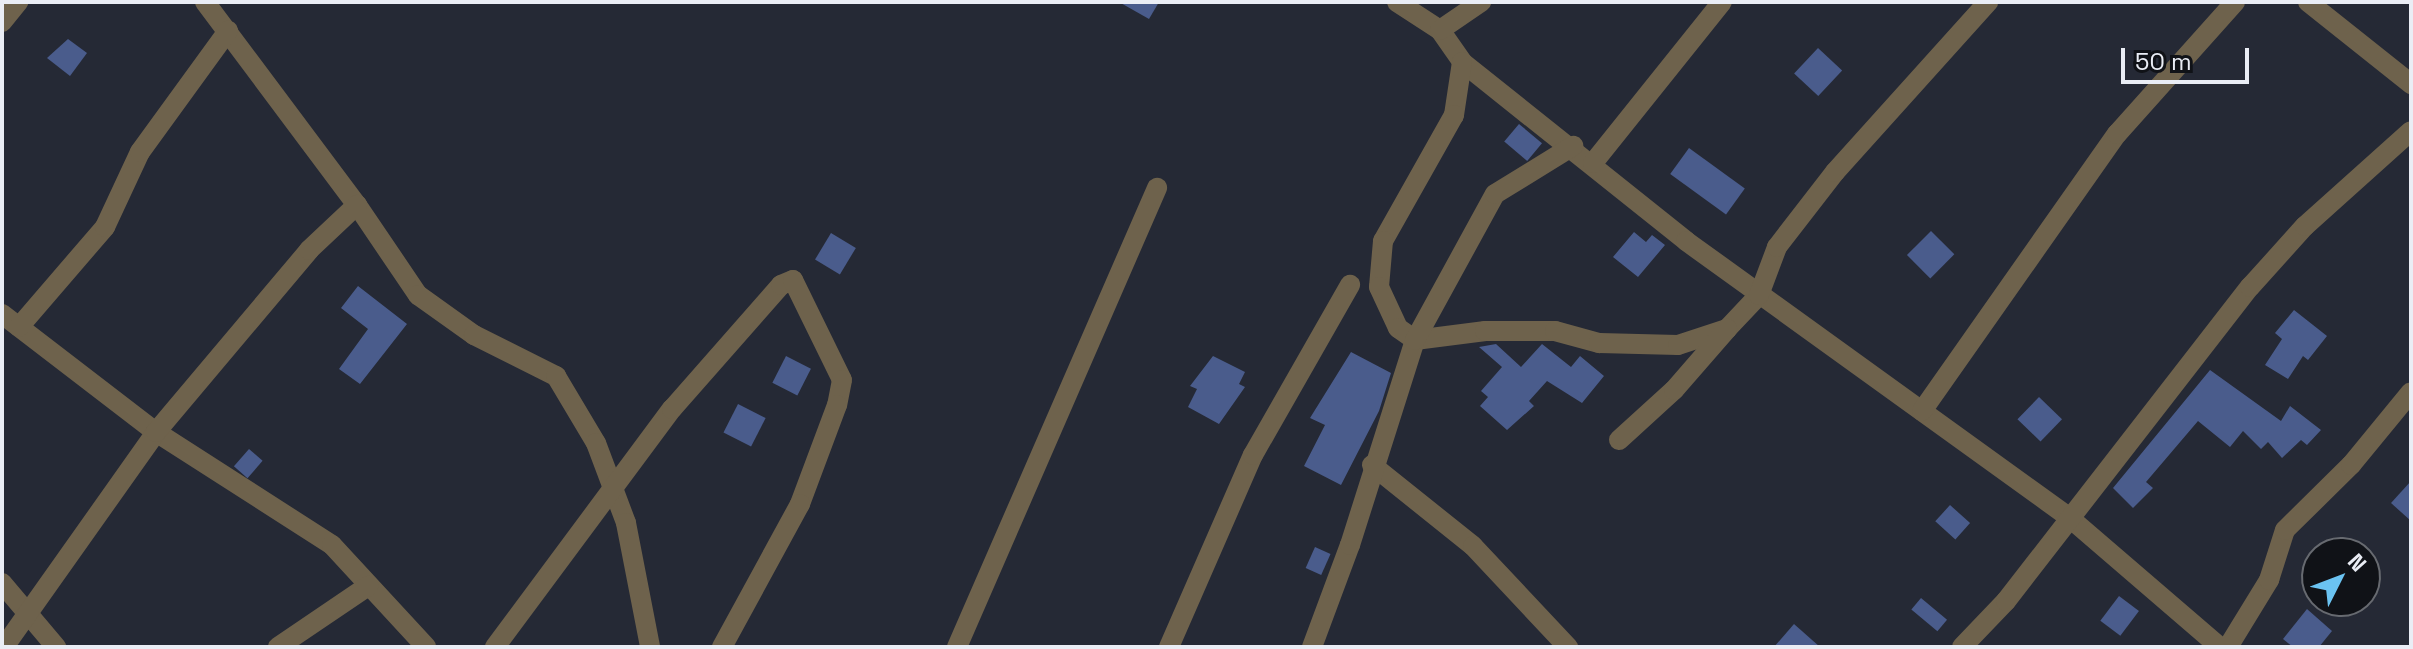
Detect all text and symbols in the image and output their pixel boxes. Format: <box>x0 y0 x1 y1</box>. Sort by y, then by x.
scale bar <box>2125 32 2253 82</box>
text: 50 m <box>2135 46 2192 77</box>
north arrow <box>2301 537 2381 617</box>
text: N <box>2342 547 2373 577</box>

